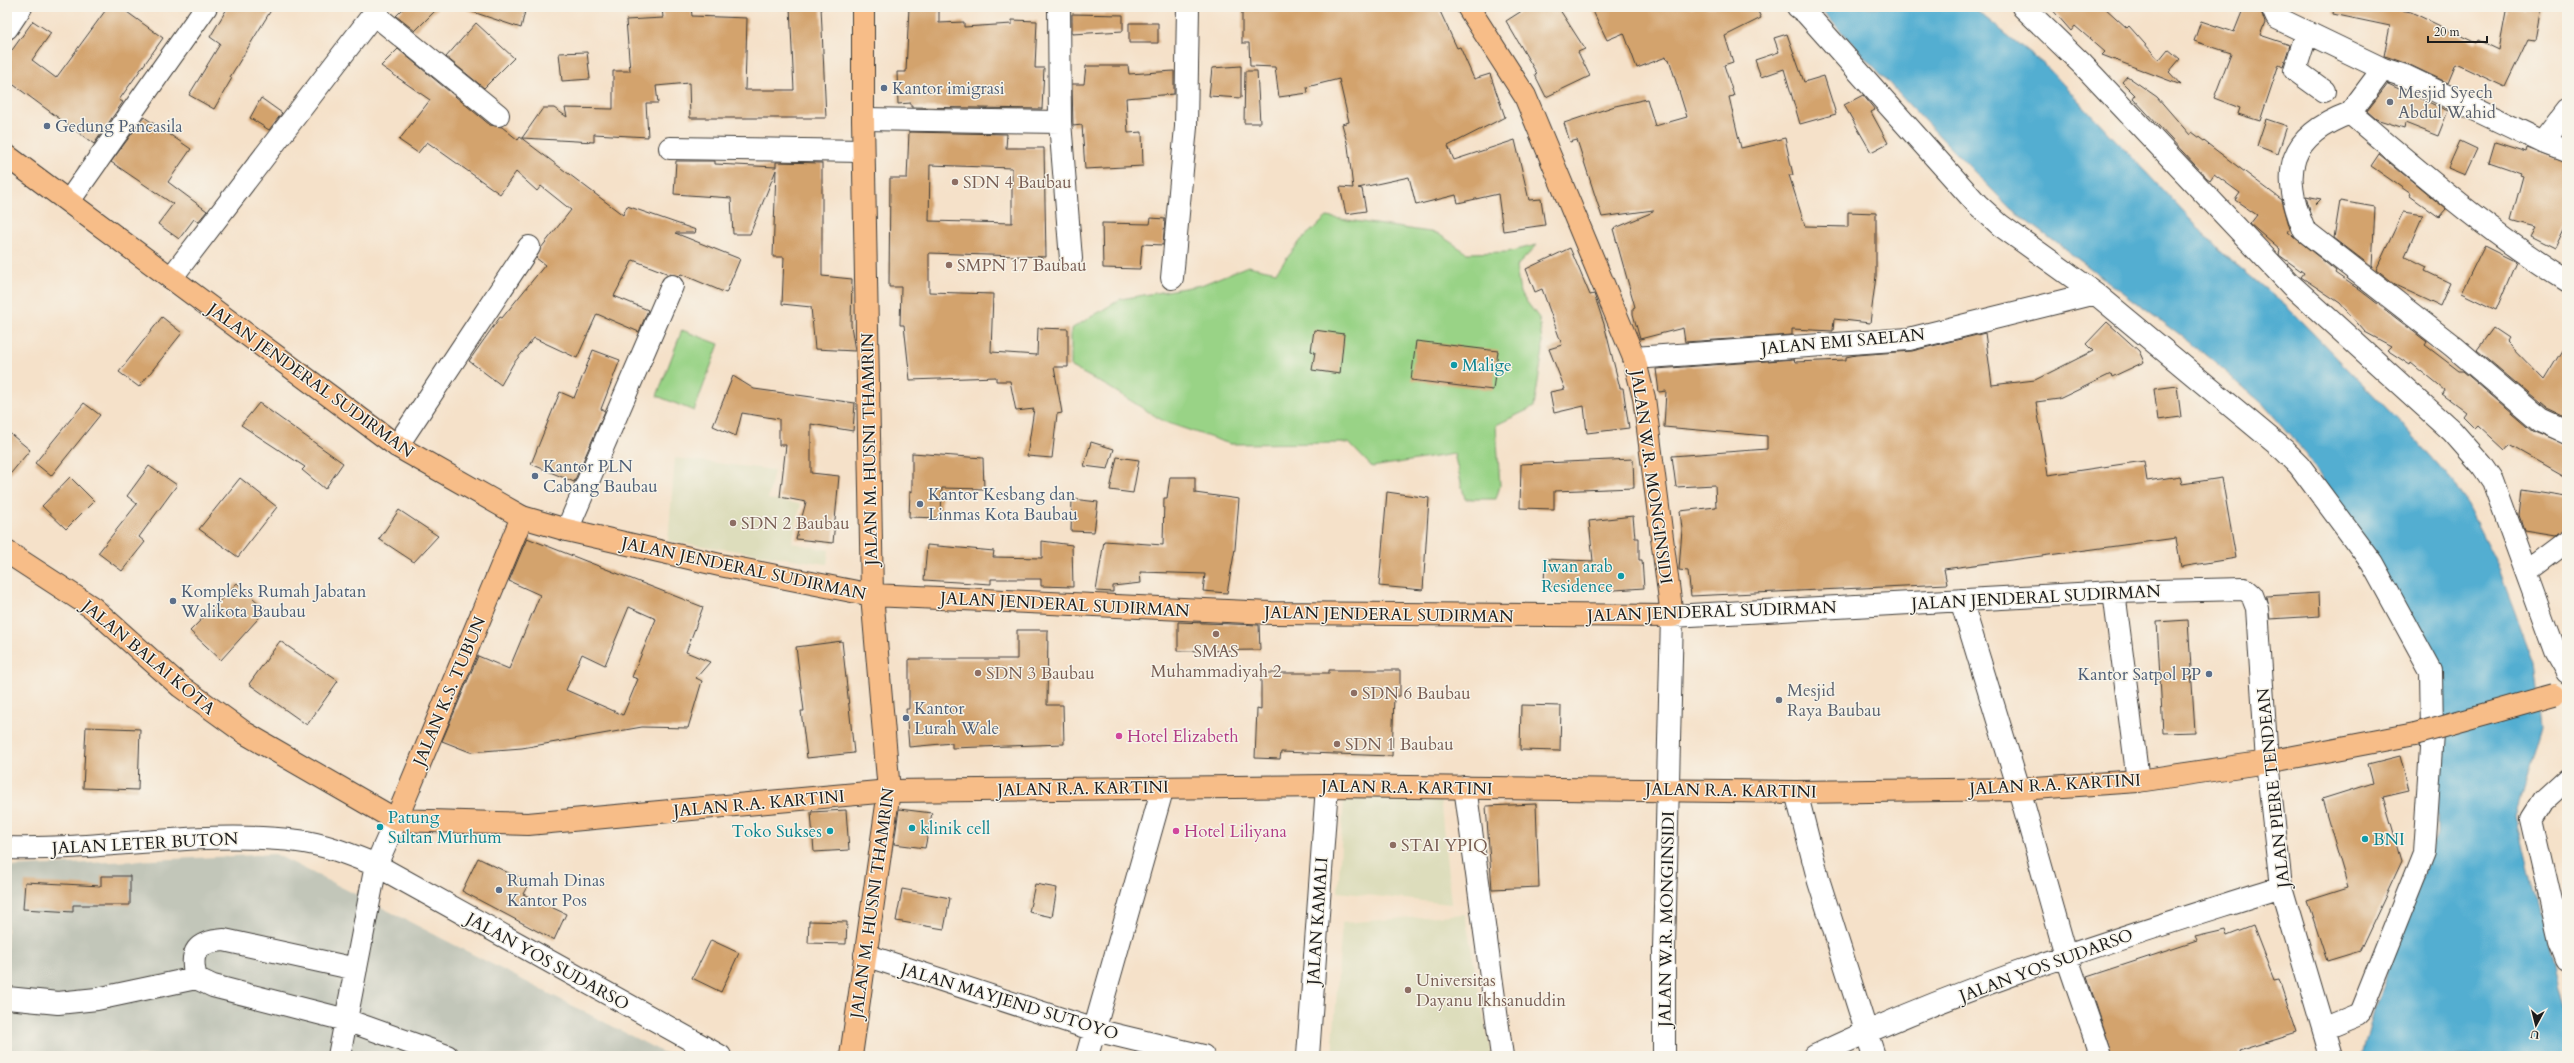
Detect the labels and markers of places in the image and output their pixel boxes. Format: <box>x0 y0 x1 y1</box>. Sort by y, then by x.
place label: Kantor imigrasi <box>892 77 1005 100</box>
place label: Mesjid Syech Abdul Wahid <box>2398 81 2496 124</box>
marker: Kantor imigrasi <box>879 83 889 93</box>
marker: Mesjid Syech Abdul Wahid <box>2385 97 2395 107</box>
place label: Gedung Pancasila <box>55 115 183 138</box>
marker: Gedung Pancasila <box>42 121 52 131</box>
place label: SDN 4 Baubau <box>963 171 1072 194</box>
marker: SDN 4 Baubau <box>950 177 960 187</box>
place label: SMPN 17 Baubau <box>957 254 1087 277</box>
marker: SMPN 17 Baubau <box>944 260 954 270</box>
place label: Malige <box>1462 354 1512 377</box>
marker: Malige <box>1449 360 1459 370</box>
place label: Kantor PLN Cabang Baubau <box>543 455 658 498</box>
marker: Kantor PLN Cabang Baubau <box>530 471 540 481</box>
place label: Kantor Kesbang dan Linmas Kota Baubau <box>928 483 1078 526</box>
marker: Kantor Kesbang dan Linmas Kota Baubau <box>915 499 925 509</box>
place label: SDN 2 Baubau <box>741 512 850 535</box>
marker: SDN 2 Baubau <box>728 518 738 528</box>
place label: Iwan arab Residence <box>1541 555 1613 598</box>
marker: Iwan arab Residence <box>1616 571 1626 581</box>
place label: Kompleks Rumah Jabatan Walikota Baubau <box>180 580 367 623</box>
marker: Kompleks Rumah Jabatan Walikota Baubau <box>168 596 178 606</box>
marker: SMAS Muhammadiyah 2 <box>1211 629 1221 639</box>
place label: SMAS Muhammadiyah 2 <box>1151 640 1282 683</box>
place label: SDN 3 Baubau <box>986 662 1095 685</box>
place label: Kantor Satpol PP <box>2078 663 2201 686</box>
marker: SDN 3 Baubau <box>973 668 983 678</box>
marker: Kantor Satpol PP <box>2204 669 2214 679</box>
place label: Mesjid Raya Baubau <box>1787 679 1881 722</box>
place label: SDN 6 Baubau <box>1362 682 1471 705</box>
marker: SDN 6 Baubau <box>1349 688 1359 698</box>
marker: Mesjid Raya Baubau <box>1774 695 1784 705</box>
place label: Kantor Lurah Wale <box>914 697 999 740</box>
marker: Kantor Lurah Wale <box>901 713 911 723</box>
place label: Hotel Elizabeth <box>1127 725 1239 748</box>
marker: Hotel Elizabeth <box>1114 731 1124 741</box>
place label: SDN 1 Baubau <box>1345 733 1454 756</box>
marker: SDN 1 Baubau <box>1332 739 1342 749</box>
place label: Patung Sultan Murhum <box>388 806 502 849</box>
place label: klinik cell <box>920 817 991 840</box>
place label: Toko Sukses <box>731 820 822 843</box>
place label: Hotel Liliyana <box>1184 820 1288 843</box>
marker: Patung Sultan Murhum <box>375 822 385 832</box>
marker: klinik cell <box>907 823 917 833</box>
marker: Toko Sukses <box>825 826 835 836</box>
marker: Hotel Liliyana <box>1171 826 1181 836</box>
place label: BNI <box>2373 828 2405 851</box>
place label: STAI YPIQ <box>1401 834 1488 857</box>
marker: BNI <box>2360 834 2370 844</box>
marker: STAI YPIQ <box>1388 840 1398 850</box>
place label: Rumah Dinas Kantor Pos <box>507 869 605 912</box>
marker: Rumah Dinas Kantor Pos <box>494 885 504 895</box>
place label: Universitas Dayanu Ikhsanuddin <box>1416 969 1566 1012</box>
marker: Universitas Dayanu Ikhsanuddin <box>1403 985 1413 995</box>

